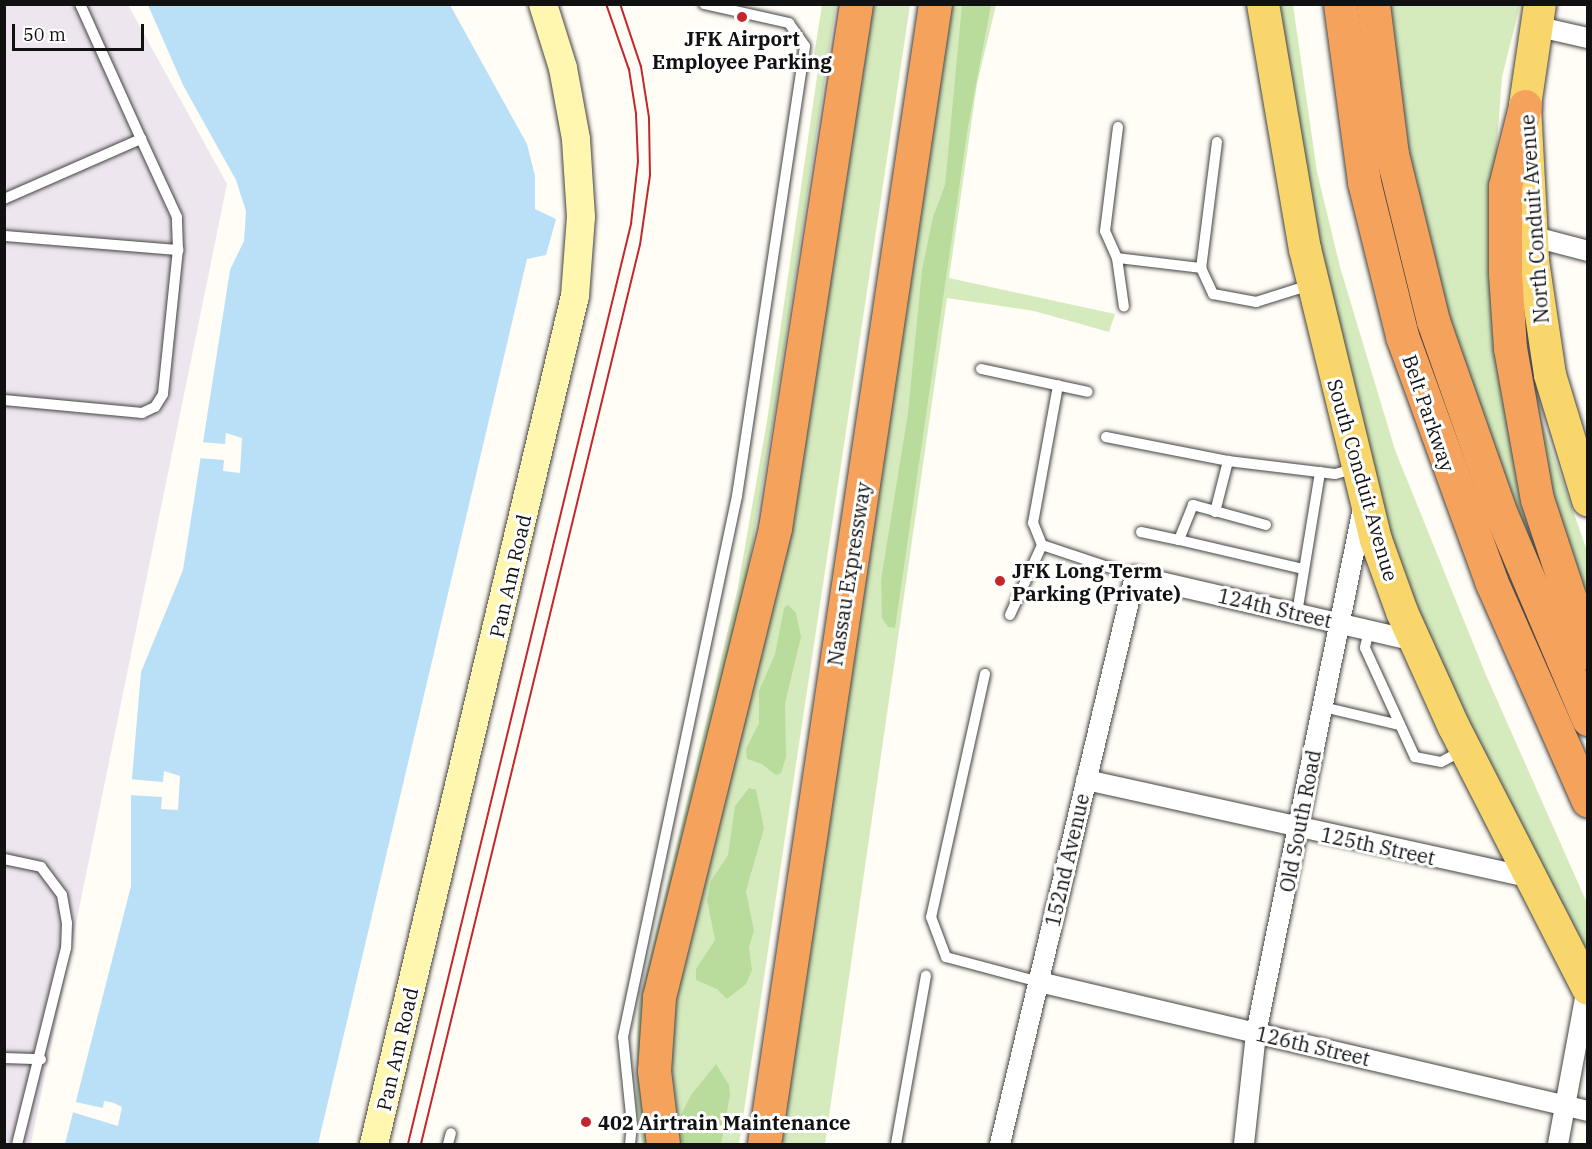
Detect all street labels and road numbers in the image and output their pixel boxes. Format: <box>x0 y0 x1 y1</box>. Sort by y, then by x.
street label: North Conduit Avenue <box>1515 114 1553 324</box>
street label: Belt Parkway <box>1398 351 1460 475</box>
street label: South Conduit Avenue <box>1323 376 1403 584</box>
street label: Nassau Expressway <box>823 480 875 668</box>
street label: Pan Am Road <box>484 512 536 640</box>
street label: 124th Street <box>1216 583 1334 633</box>
street label: Old South Road <box>1274 748 1326 894</box>
street label: 152nd Avenue <box>1040 791 1094 929</box>
street label: 125th Street <box>1319 822 1437 870</box>
street label: Pan Am Road <box>371 985 423 1113</box>
street label: 126th Street <box>1254 1021 1372 1071</box>

